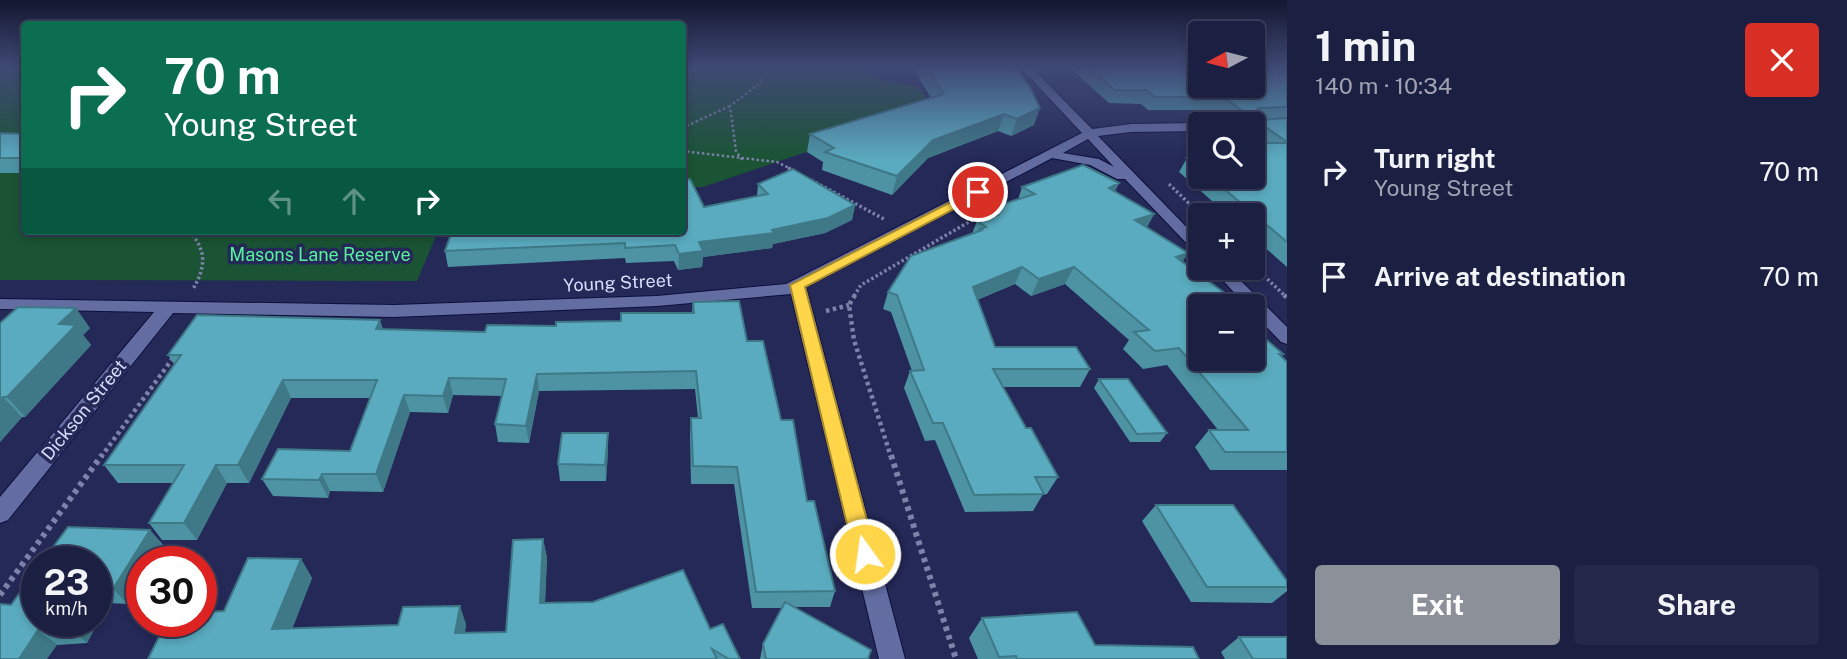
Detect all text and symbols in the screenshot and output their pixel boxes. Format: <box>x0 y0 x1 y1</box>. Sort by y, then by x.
north arrow <box>1188 21 1265 98</box>
map controls <box>1188 21 1265 371</box>
text: 1 min <box>1315 21 1416 70</box>
button: close <box>1745 23 1819 97</box>
text: 70 m <box>164 47 281 105</box>
icon: right <box>49 49 140 140</box>
text: 140 m · 10:34 <box>1315 72 1452 99</box>
text: Young Street <box>164 106 358 143</box>
button: search <box>1188 112 1265 189</box>
text: Turn right <box>1374 143 1496 174</box>
icon: right <box>1315 153 1353 191</box>
text: 70 m <box>1759 156 1819 187</box>
pin <box>948 162 1008 222</box>
icon: arrive <box>959 173 997 211</box>
text: Young Street <box>1374 174 1513 201</box>
icon: left <box>262 182 300 220</box>
icon: ahead <box>335 182 373 220</box>
icon: right <box>408 182 446 220</box>
button: + <box>1188 203 1265 280</box>
park label: Masons Lane Reserve <box>229 244 411 265</box>
icon: arrive <box>1315 258 1353 296</box>
text: Arrive at destination <box>1374 261 1626 292</box>
text: 70 m <box>1759 261 1819 292</box>
street label: Young Street <box>563 269 673 296</box>
button: − <box>1188 294 1265 371</box>
street label: Dickson Street <box>37 355 131 464</box>
position arrow <box>828 517 902 591</box>
speed limit sign: 30 <box>126 546 217 637</box>
text: 23 <box>44 562 89 603</box>
button: Exit <box>1315 565 1560 645</box>
button: Share <box>1574 565 1819 645</box>
text: km/h <box>45 598 88 619</box>

